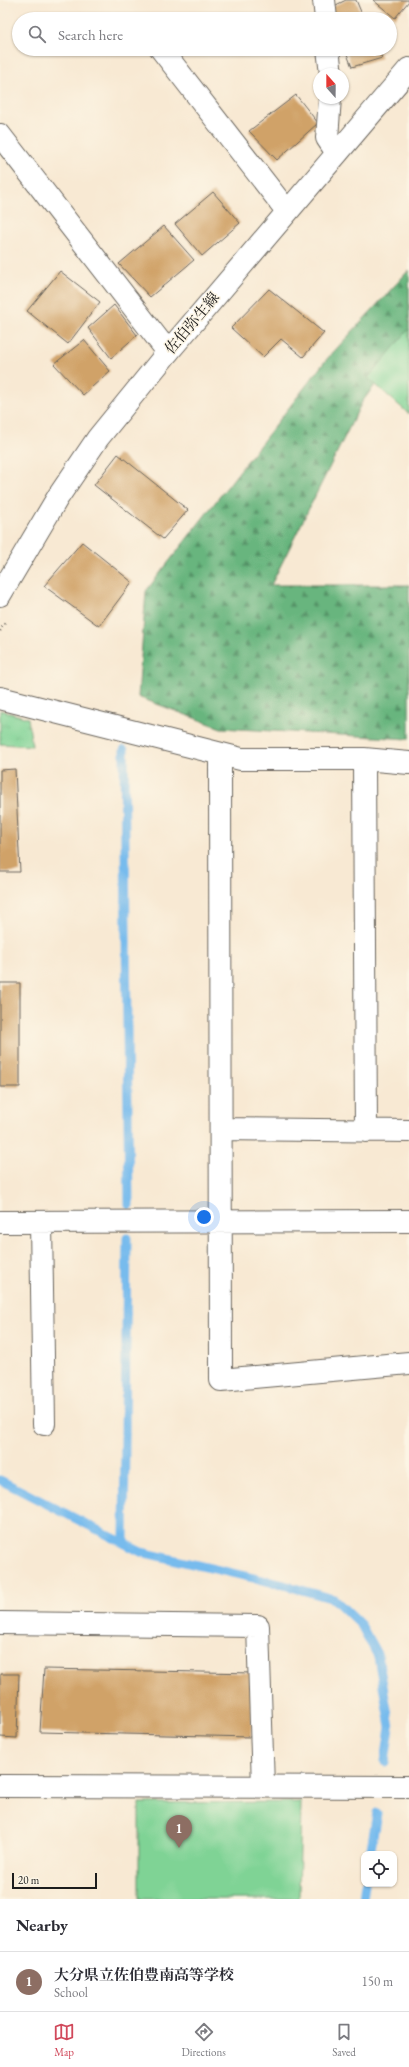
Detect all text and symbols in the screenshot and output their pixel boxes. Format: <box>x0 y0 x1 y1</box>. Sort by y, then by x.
search box <box>12 12 397 56</box>
icon: search <box>26 23 48 45</box>
text: Search here <box>58 25 123 44</box>
north arrow <box>313 68 349 104</box>
street label: 佐伯弥生線 <box>160 288 223 358</box>
your location <box>194 1207 214 1227</box>
pin: 1 <box>166 1815 192 1848</box>
map controls <box>361 1851 397 1887</box>
button: locate <box>361 1851 397 1887</box>
scale bar <box>12 1871 97 1890</box>
text: 20 m <box>18 1873 39 1887</box>
text: Nearby <box>16 1914 68 1936</box>
text: 大分県立佐伯豊南高等学校 <box>54 1965 234 1984</box>
text: 1 <box>26 1973 32 1990</box>
text: 150 m <box>362 1973 393 1990</box>
text: School <box>54 1984 88 2001</box>
tab: Map <box>53 2021 75 2059</box>
tab: Directions <box>182 2021 226 2059</box>
tab: Saved <box>332 2021 356 2059</box>

